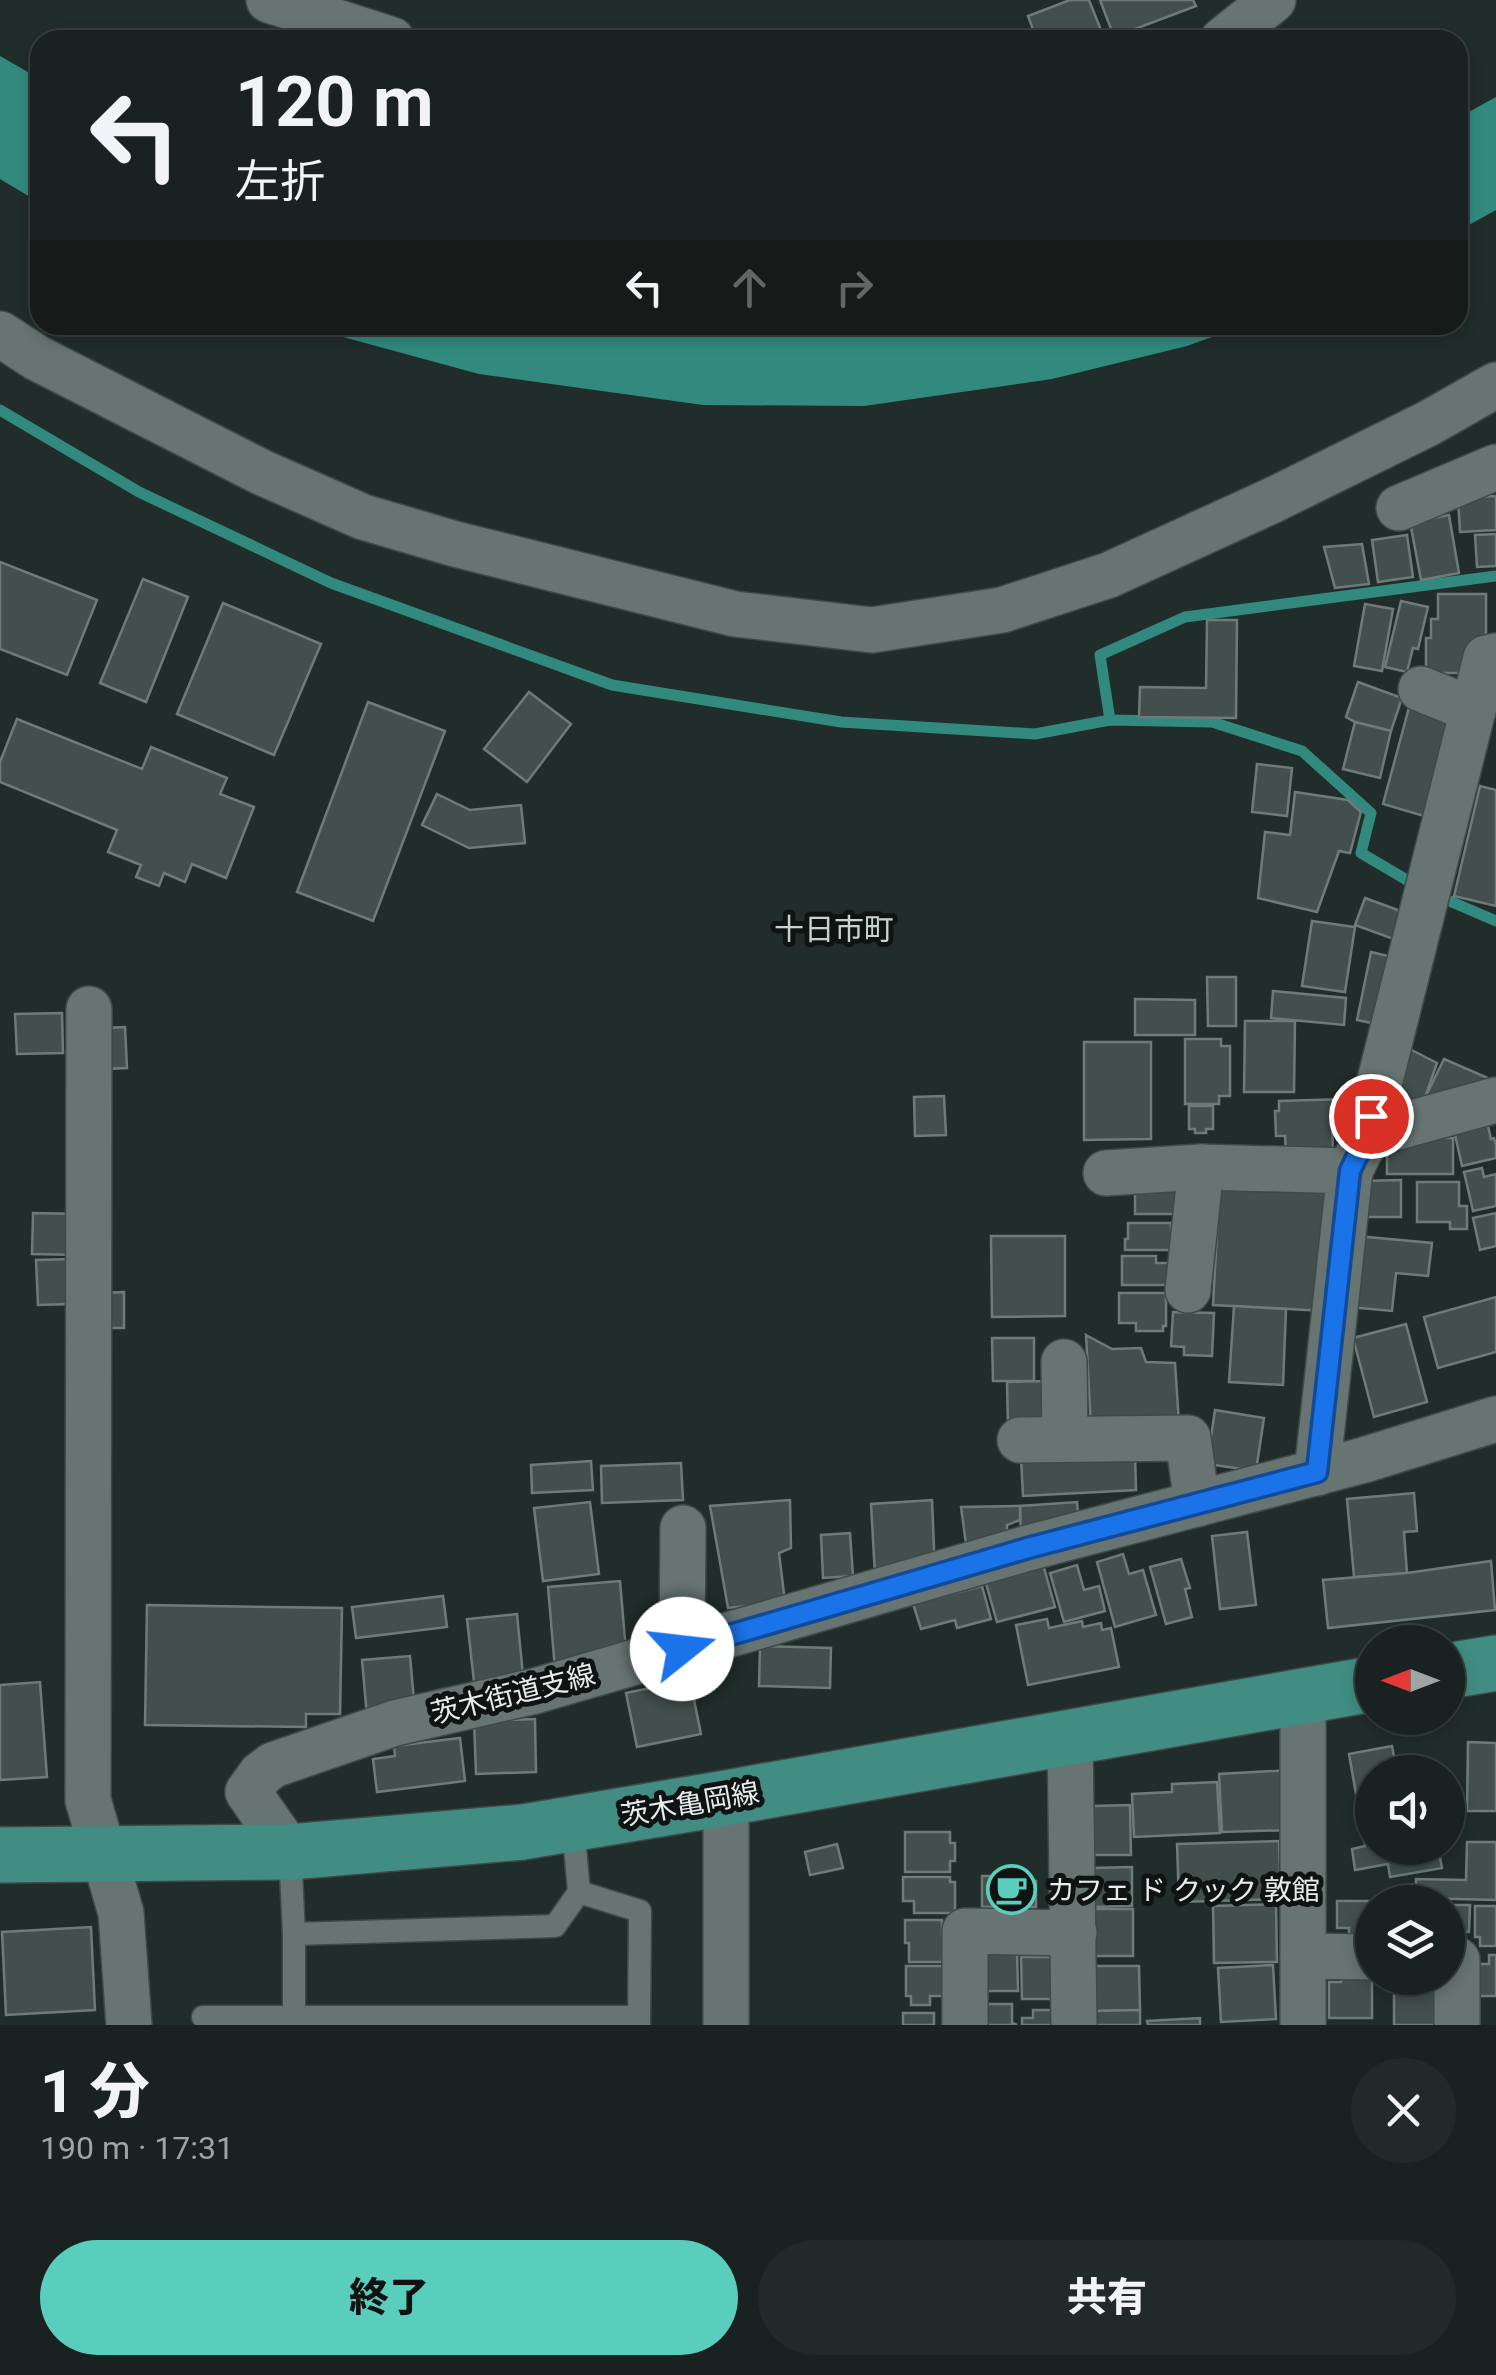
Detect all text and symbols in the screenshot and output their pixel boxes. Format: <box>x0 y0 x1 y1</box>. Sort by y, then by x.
text: 120 m <box>235 61 434 143</box>
icon: left <box>70 70 200 200</box>
text: 左折 <box>235 155 325 208</box>
icon: left <box>617 260 672 315</box>
icon: ahead <box>722 260 777 315</box>
icon: right <box>827 260 882 315</box>
district label: 十日市町 <box>774 912 894 947</box>
pin <box>1329 1074 1414 1159</box>
icon: arrive <box>1344 1089 1399 1144</box>
position arrow <box>630 1597 734 1701</box>
north arrow <box>1355 1625 1465 1735</box>
map controls <box>1355 1625 1465 1995</box>
street label: 茨木街道支線 <box>427 1658 599 1730</box>
button: sound <box>1355 1755 1465 1865</box>
street label: 茨木亀岡線 <box>618 1776 762 1832</box>
cafe icon: カフェ ド クック 敦館 <box>986 1864 1038 1916</box>
place label: カフェ ド クック 敦館 <box>1047 1874 1320 1907</box>
button: layers <box>1355 1885 1465 1995</box>
text: 1 分 <box>40 2056 150 2127</box>
button: close <box>1351 2058 1456 2163</box>
text: 190 m · 17:31 <box>40 2129 234 2167</box>
button: 終了 <box>40 2240 738 2355</box>
button: 共有 <box>758 2240 1456 2355</box>

